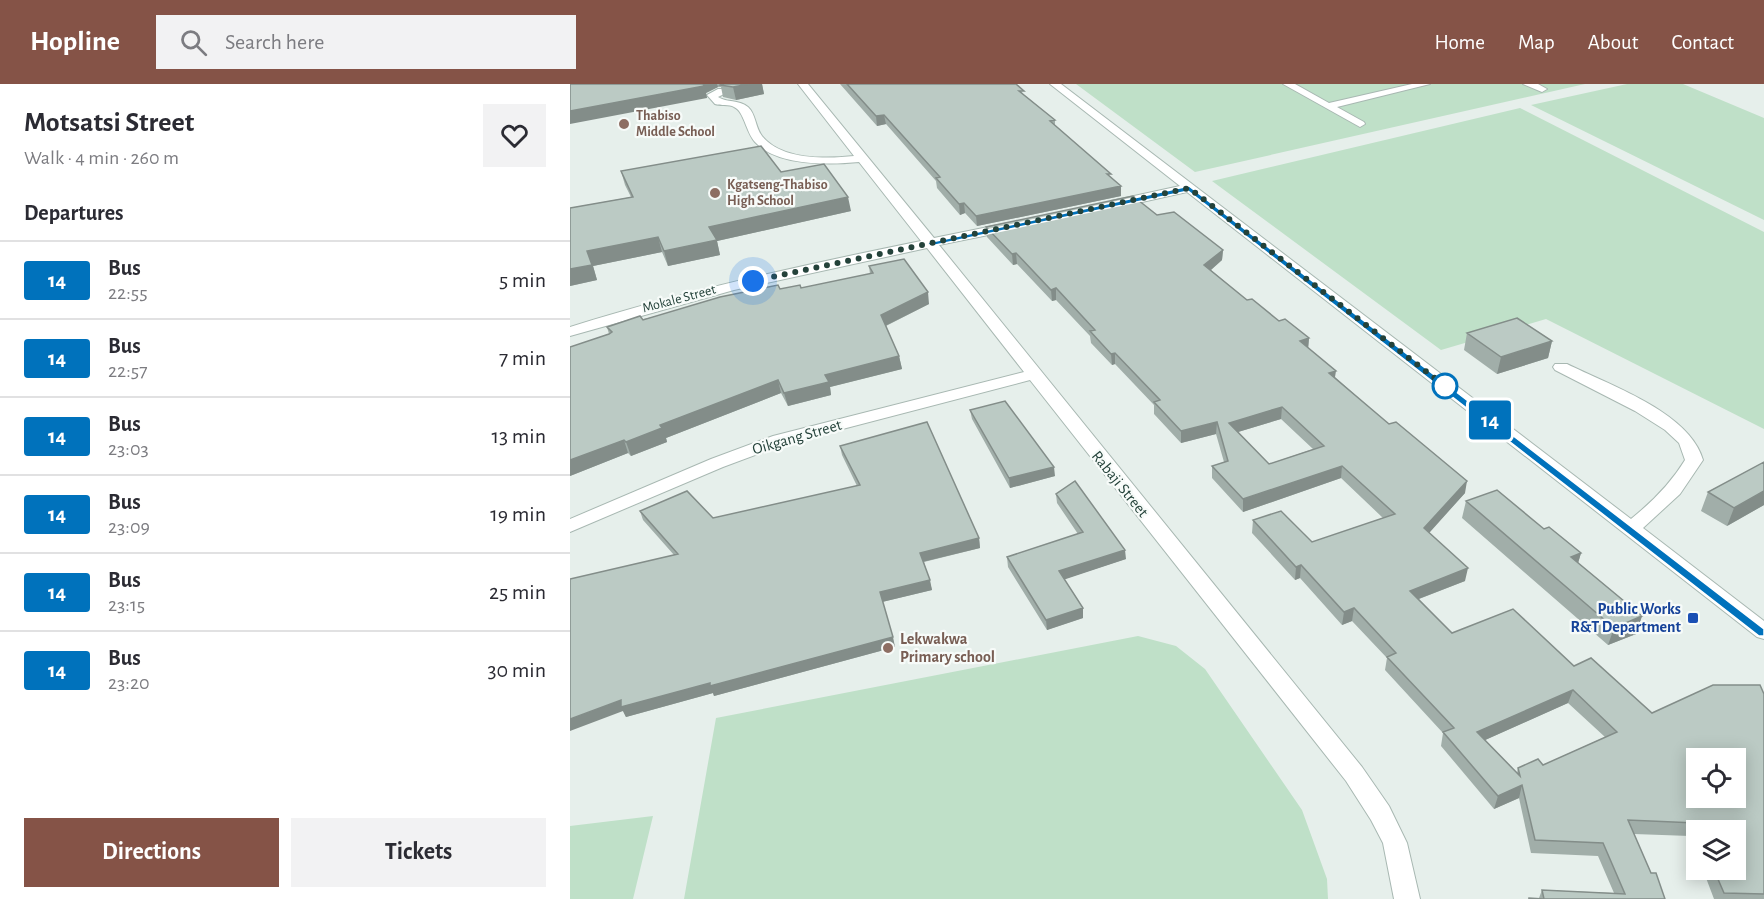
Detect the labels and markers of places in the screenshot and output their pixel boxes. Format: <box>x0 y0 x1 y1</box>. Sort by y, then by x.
place label: Thabiso Middle School <box>636 109 715 139</box>
marker: Thabiso Middle School <box>617 117 631 131</box>
place label: Kgatseng-Thabiso High School <box>727 178 828 208</box>
marker: Kgatseng-Thabiso High School <box>708 186 722 200</box>
unlabelled marker <box>1432 373 1458 399</box>
place label: Public Works R&T Department <box>1570 601 1682 635</box>
marker: Public Works R&T Department <box>1686 611 1700 625</box>
place label: Lekwakwa Primary school <box>900 631 995 666</box>
marker: Lekwakwa Primary school <box>881 641 895 655</box>

